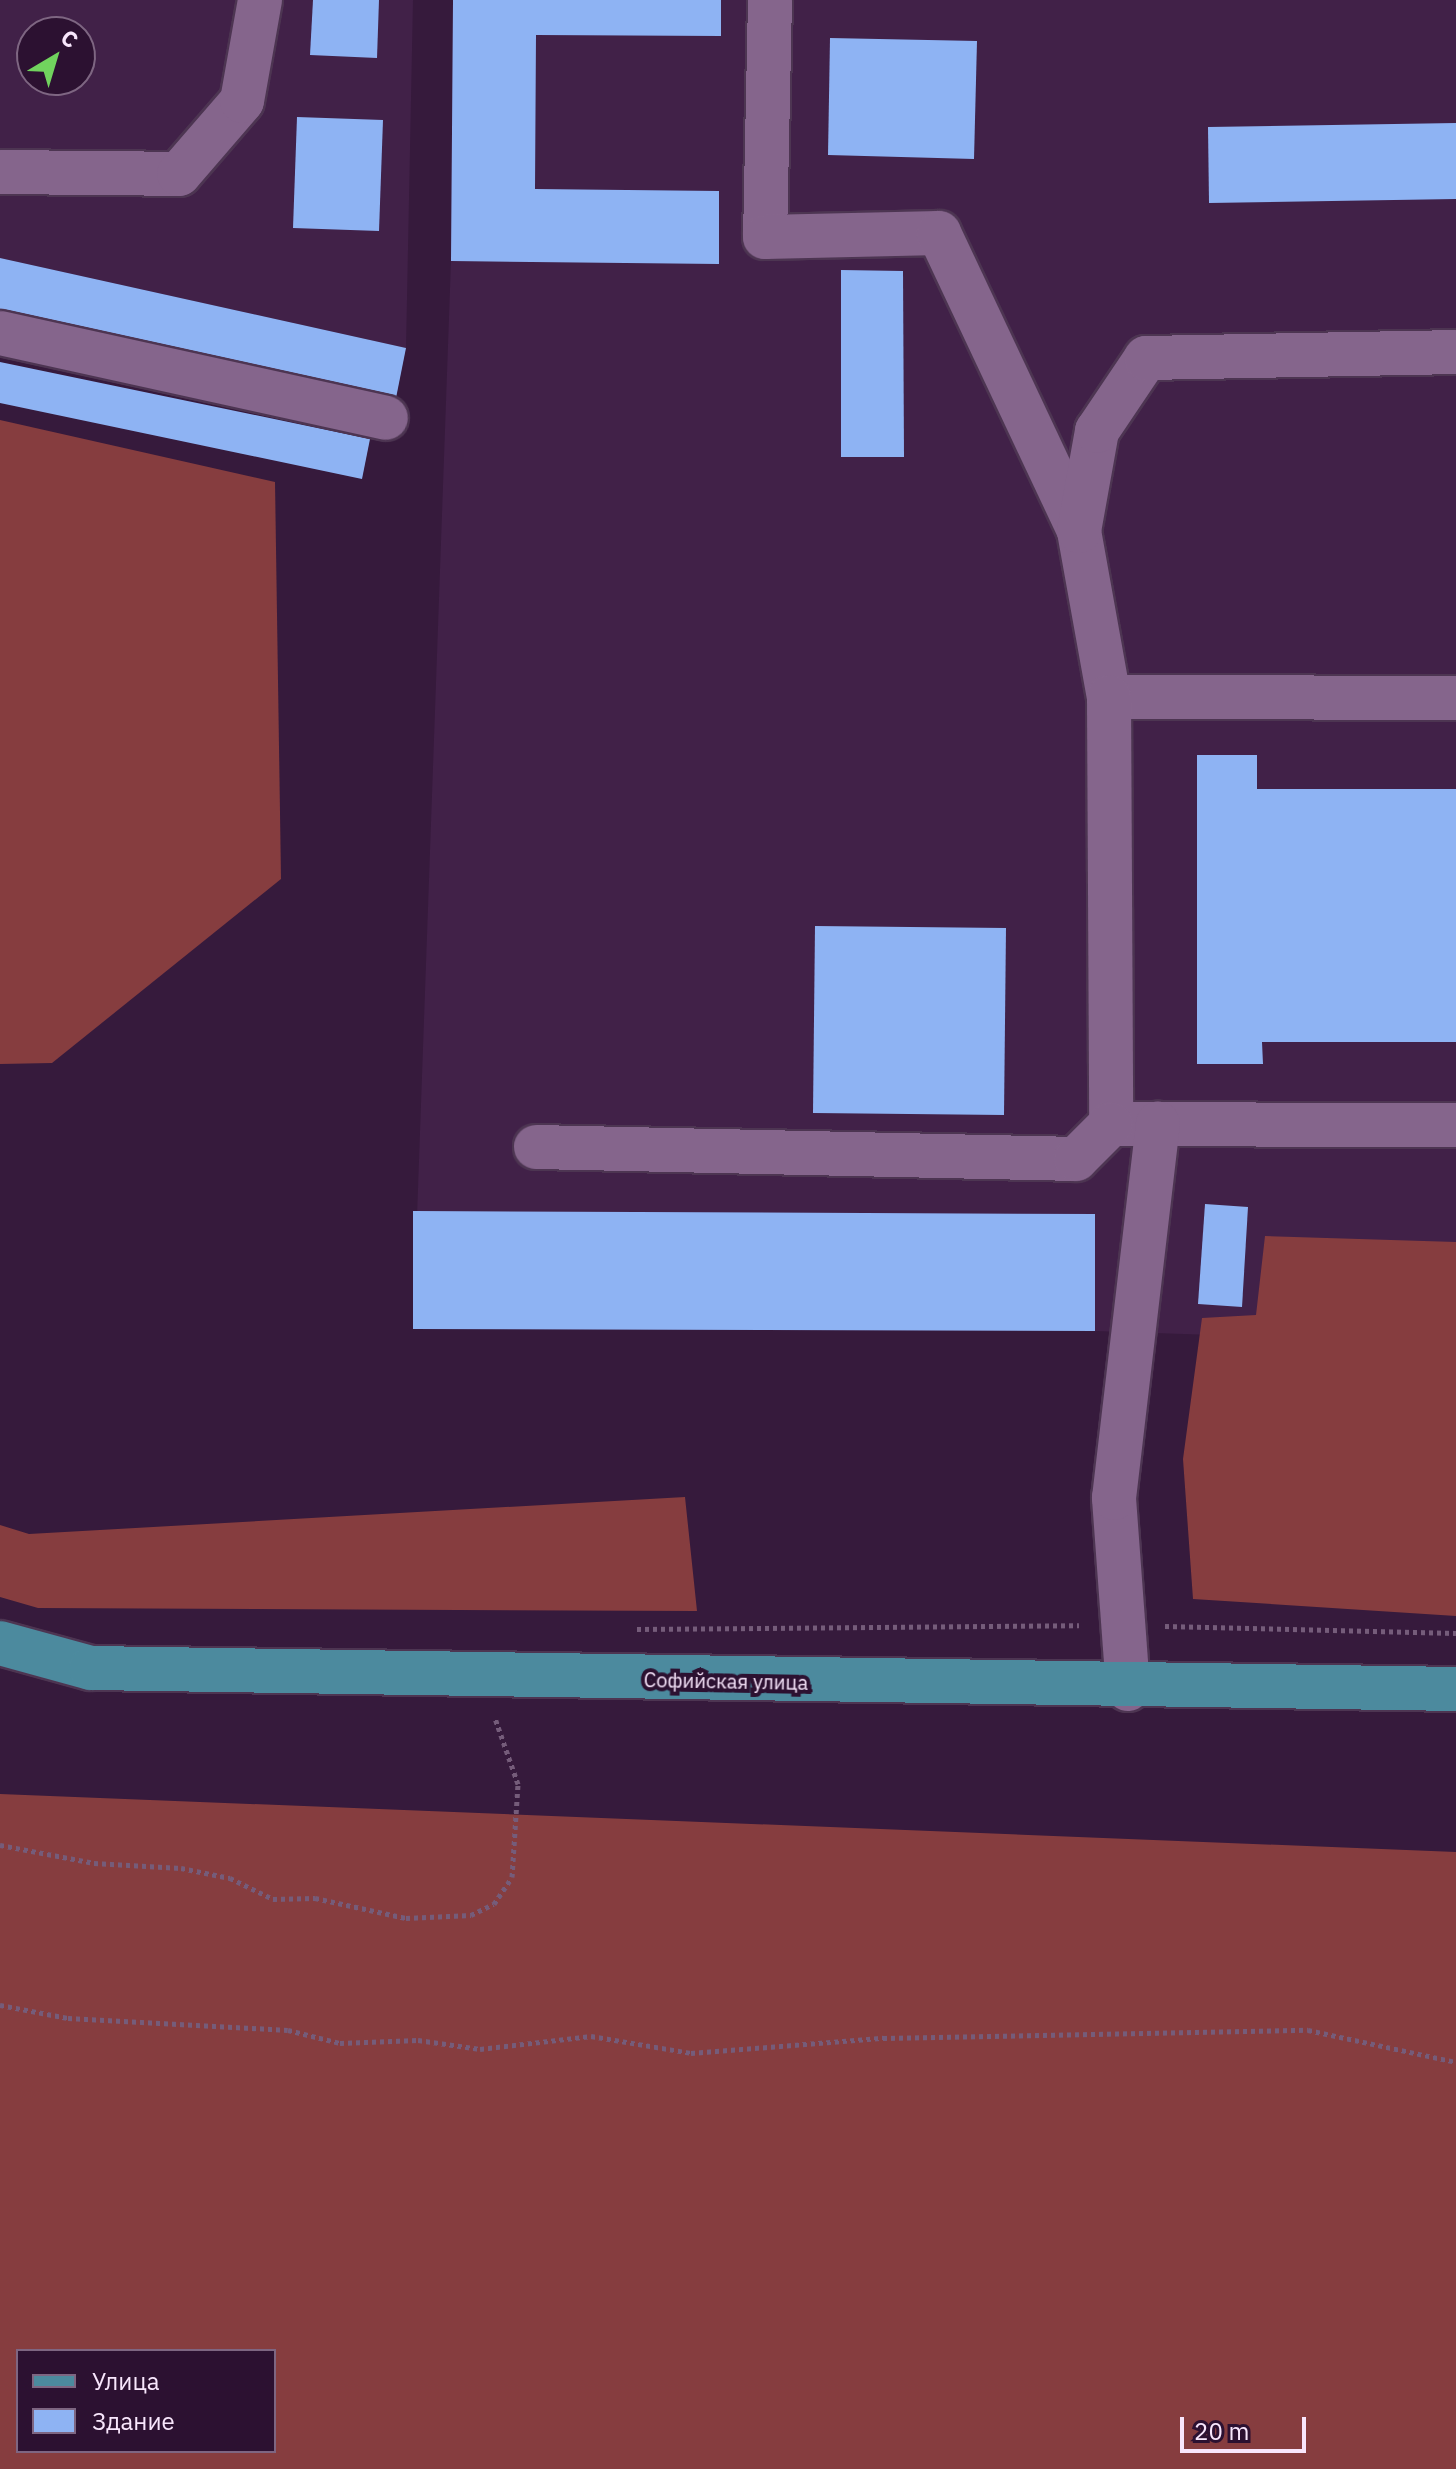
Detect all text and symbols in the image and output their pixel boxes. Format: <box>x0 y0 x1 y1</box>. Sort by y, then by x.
north arrow <box>16 16 96 96</box>
text: С <box>55 22 84 54</box>
street label: Софийская улица <box>644 1668 808 1694</box>
legend <box>16 2349 276 2453</box>
text: Улица <box>92 2365 160 2397</box>
scale bar <box>1184 2401 1310 2451</box>
text: Здание <box>92 2405 175 2437</box>
text: 20 m <box>1194 2415 1249 2447</box>

